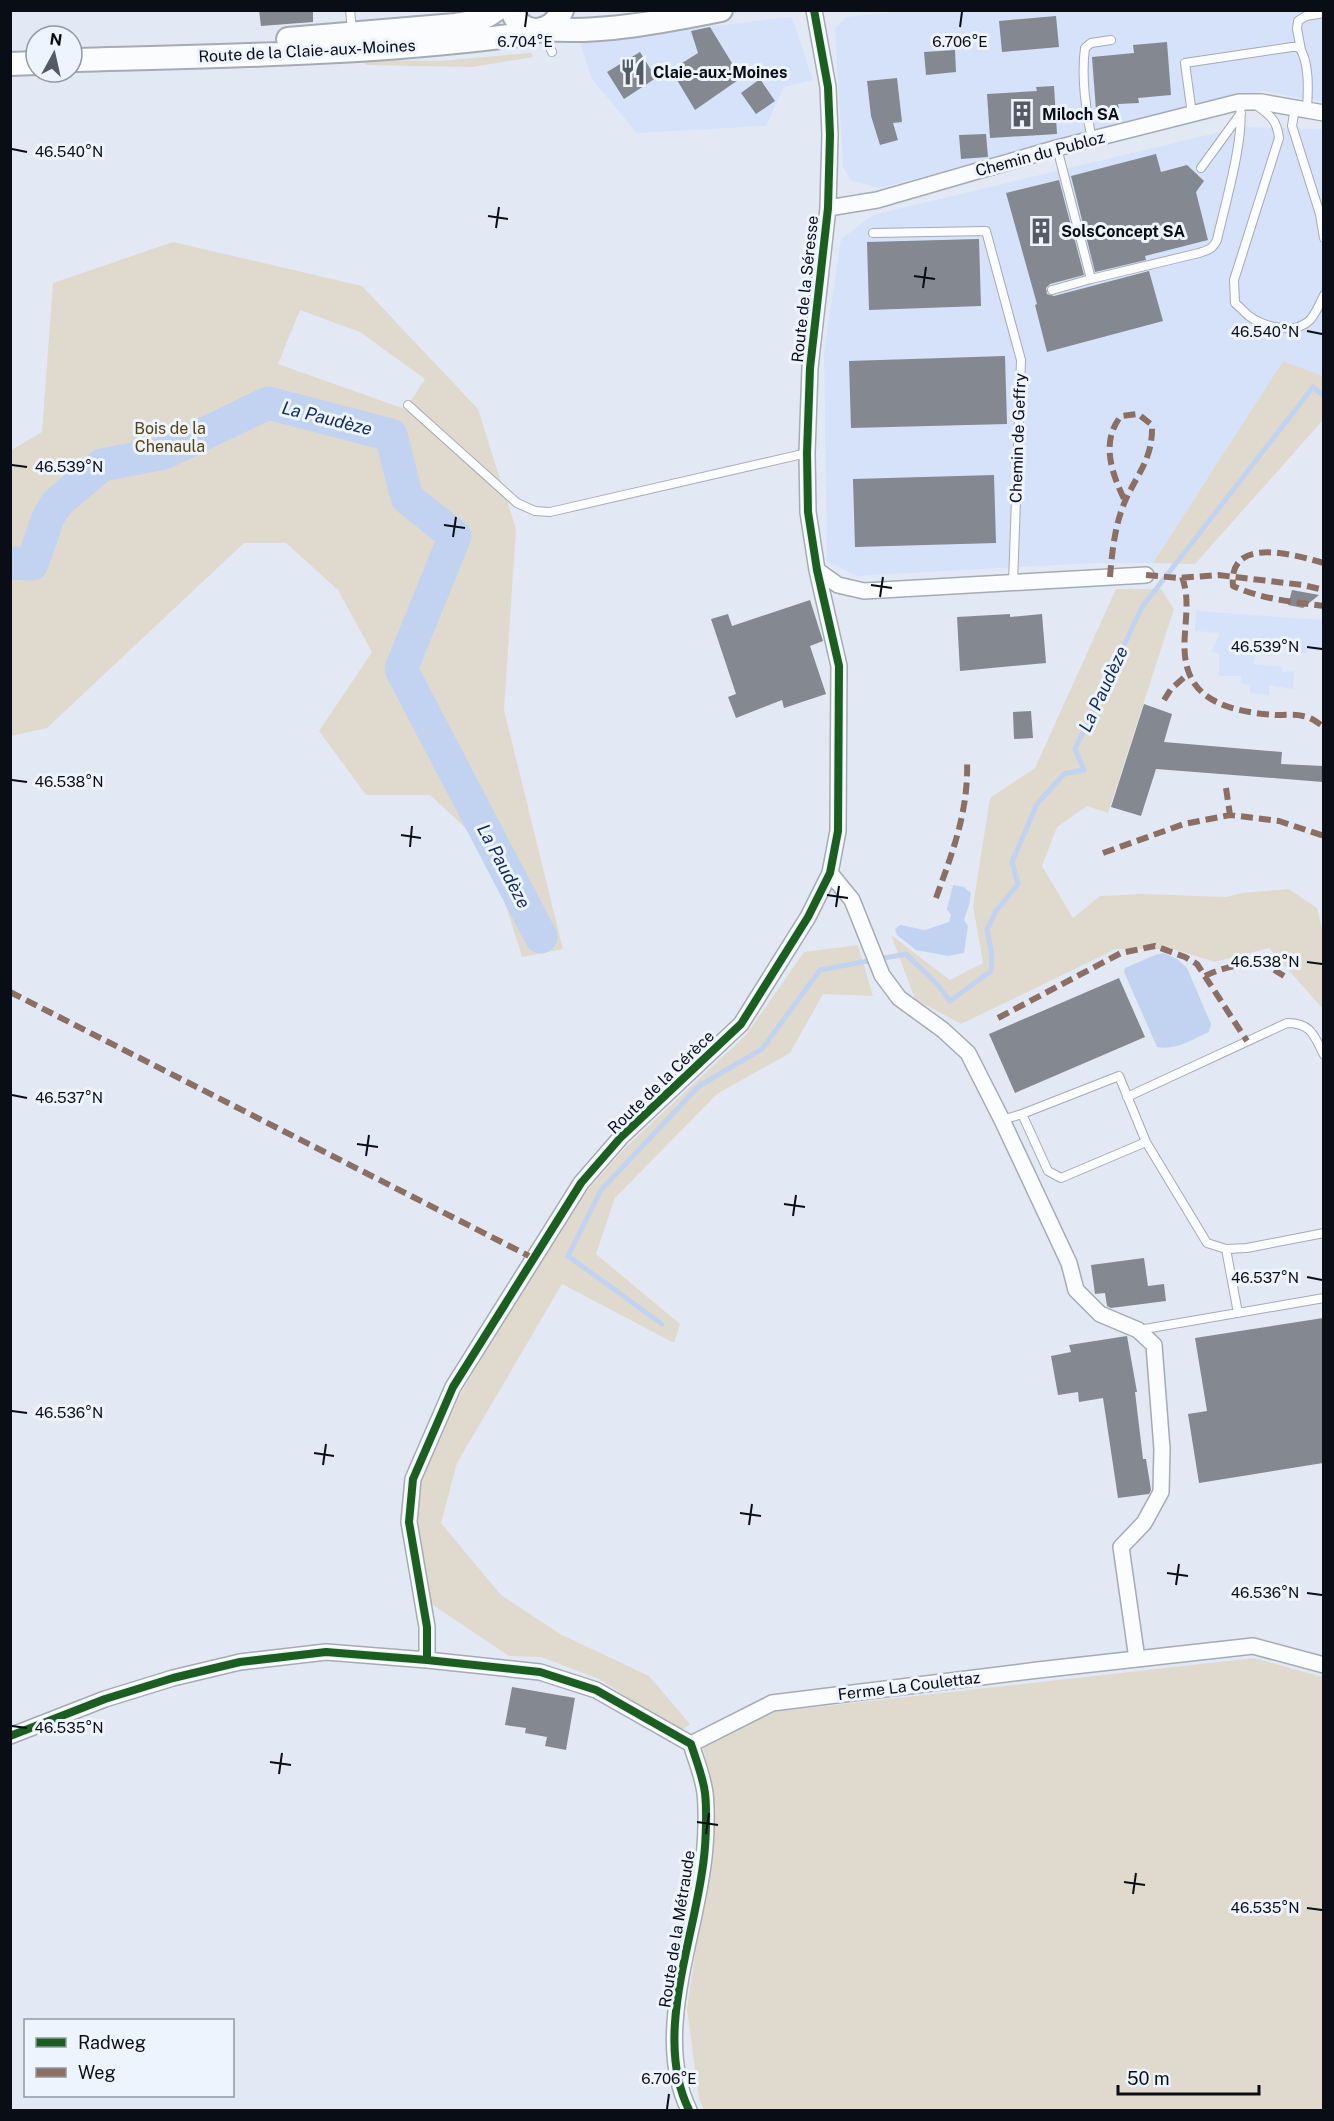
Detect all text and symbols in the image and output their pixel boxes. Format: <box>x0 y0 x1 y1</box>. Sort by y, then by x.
north arrow <box>24 24 84 84</box>
text: N <box>48 29 64 50</box>
text: 6.704°E <box>497 33 553 50</box>
text: 6.706°E <box>932 33 988 50</box>
street label: Route de la Claie-aux-Moines <box>198 36 416 66</box>
restaurant icon: Claie-aux-Moines <box>618 57 648 87</box>
place label: Claie-aux-Moines <box>653 63 787 82</box>
building icon: Miloch SA <box>1007 99 1037 129</box>
place label: Miloch SA <box>1042 105 1120 124</box>
street label: Chemin du Publoz <box>973 128 1107 180</box>
text: 46.540°N <box>35 143 103 160</box>
street label: Route de la Séresse <box>788 215 822 363</box>
building icon: SolsConcept SA <box>1026 216 1056 246</box>
place label: SolsConcept SA <box>1061 222 1185 241</box>
text: 46.540°N <box>1231 323 1299 340</box>
street label: Chemin de Geffry <box>1006 372 1030 503</box>
water label: La Paudèze <box>280 397 375 439</box>
park label: Bois de la Chenaula <box>134 419 206 456</box>
text: 46.539°N <box>35 458 103 475</box>
text: 46.539°N <box>1231 638 1299 655</box>
water label: La Paudèze <box>1074 643 1132 735</box>
text: 46.538°N <box>34 773 104 790</box>
water label: La Paudèze <box>473 820 535 912</box>
text: 46.538°N <box>1230 953 1300 970</box>
street label: Route de la Cérèce <box>604 1026 718 1138</box>
text: 46.537°N <box>35 1089 103 1106</box>
text: 46.537°N <box>1231 1269 1299 1286</box>
text: 46.536°N <box>35 1404 103 1421</box>
text: 46.536°N <box>1231 1584 1299 1601</box>
street label: Ferme La Coulettaz <box>837 1668 982 1704</box>
text: 46.535°N <box>34 1719 104 1736</box>
street label: Route de la Métraude <box>655 1849 699 2009</box>
text: 46.535°N <box>1230 1899 1300 1916</box>
legend <box>24 2019 234 2097</box>
text: Radweg <box>78 2032 146 2053</box>
scale bar <box>1118 2058 1259 2096</box>
text: Weg <box>78 2062 116 2083</box>
text: 50 m <box>1127 2068 1170 2089</box>
text: 6.706°E <box>641 2070 697 2087</box>

